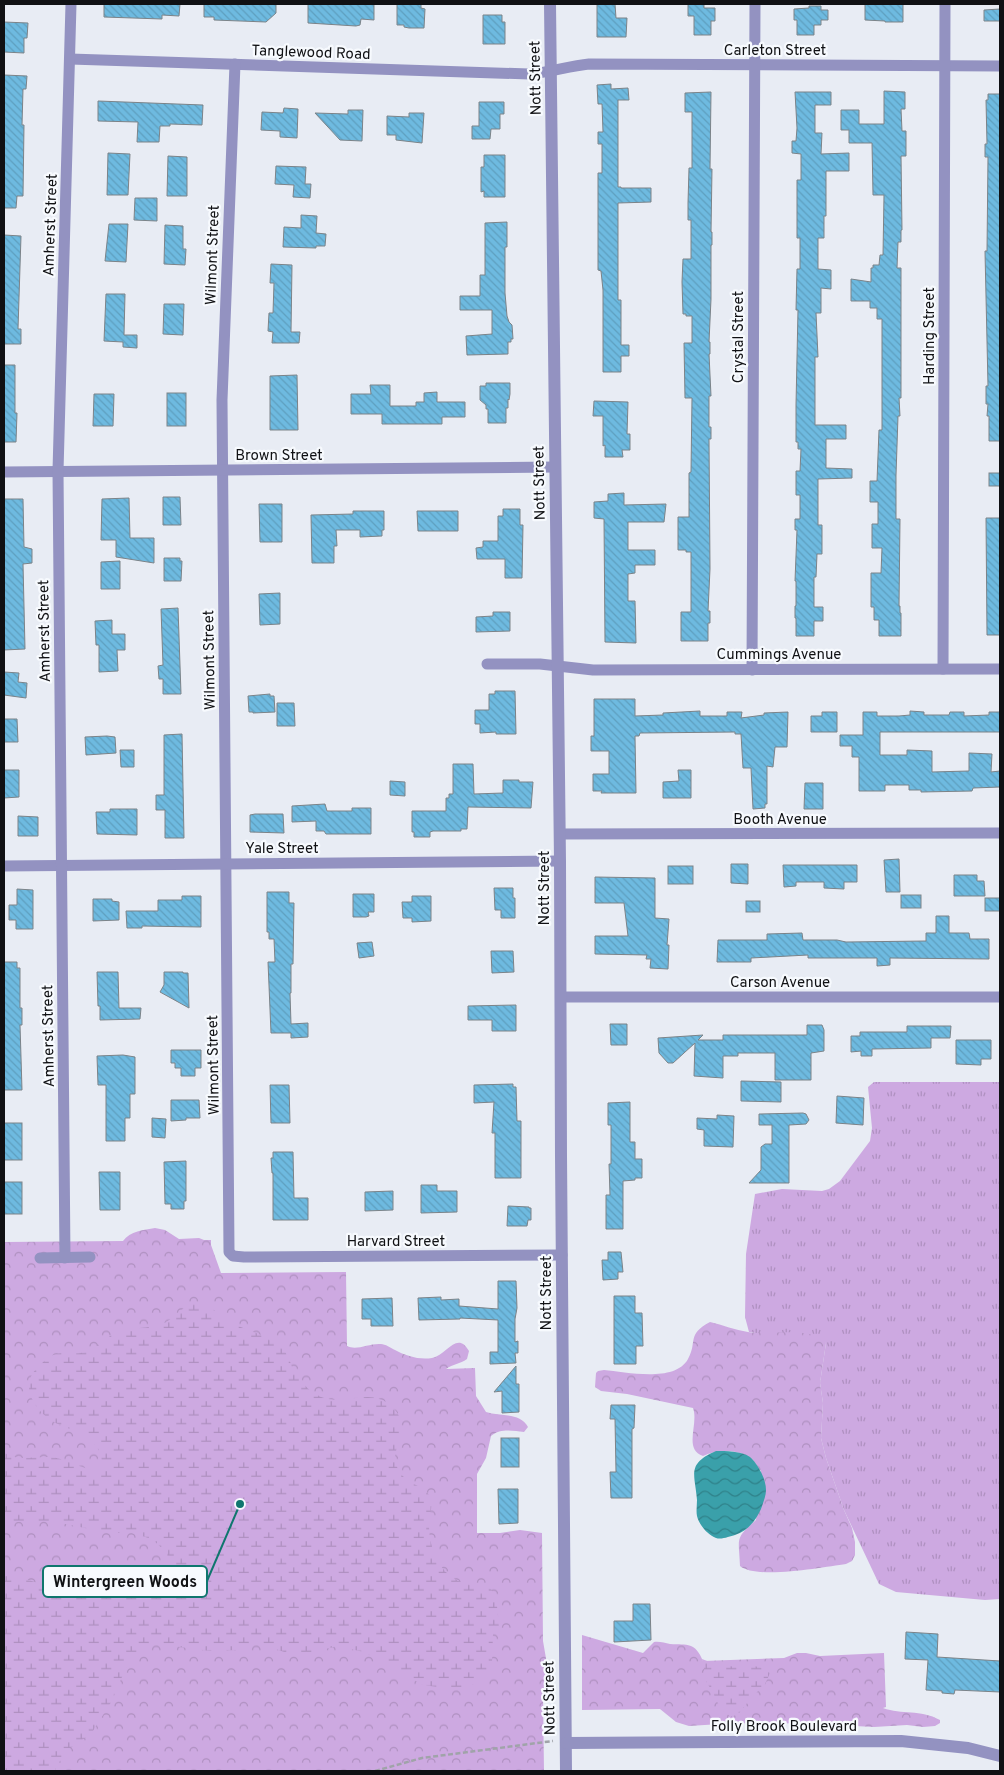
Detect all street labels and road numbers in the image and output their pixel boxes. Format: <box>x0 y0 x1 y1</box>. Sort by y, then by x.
street label: Nott Street <box>526 40 547 116</box>
street label: Tanglewood Road <box>251 42 371 65</box>
street label: Carleton Street <box>724 42 826 61</box>
street label: Amherst Street <box>40 173 63 277</box>
street label: Wilmont Street <box>202 205 225 305</box>
street label: Harding Street <box>921 287 940 385</box>
street label: Crystal Street <box>730 291 749 383</box>
street label: Nott Street <box>530 445 551 521</box>
street label: Brown Street <box>235 447 323 466</box>
street label: Amherst Street <box>35 579 56 683</box>
street label: Wilmont Street <box>200 610 221 710</box>
street label: Cummings Avenue <box>717 646 841 665</box>
street label: Booth Avenue <box>733 811 827 830</box>
street label: Yale Street <box>245 840 319 859</box>
street label: Nott Street <box>536 851 555 925</box>
street label: Carson Avenue <box>730 974 830 993</box>
street label: Amherst Street <box>39 984 60 1088</box>
street label: Wilmont Street <box>204 1015 225 1115</box>
street label: Harvard Street <box>347 1233 445 1252</box>
street label: Nott Street <box>538 1256 557 1330</box>
street label: Nott Street <box>540 1660 561 1736</box>
street label: Folly Brook Boulevard <box>711 1718 857 1737</box>

